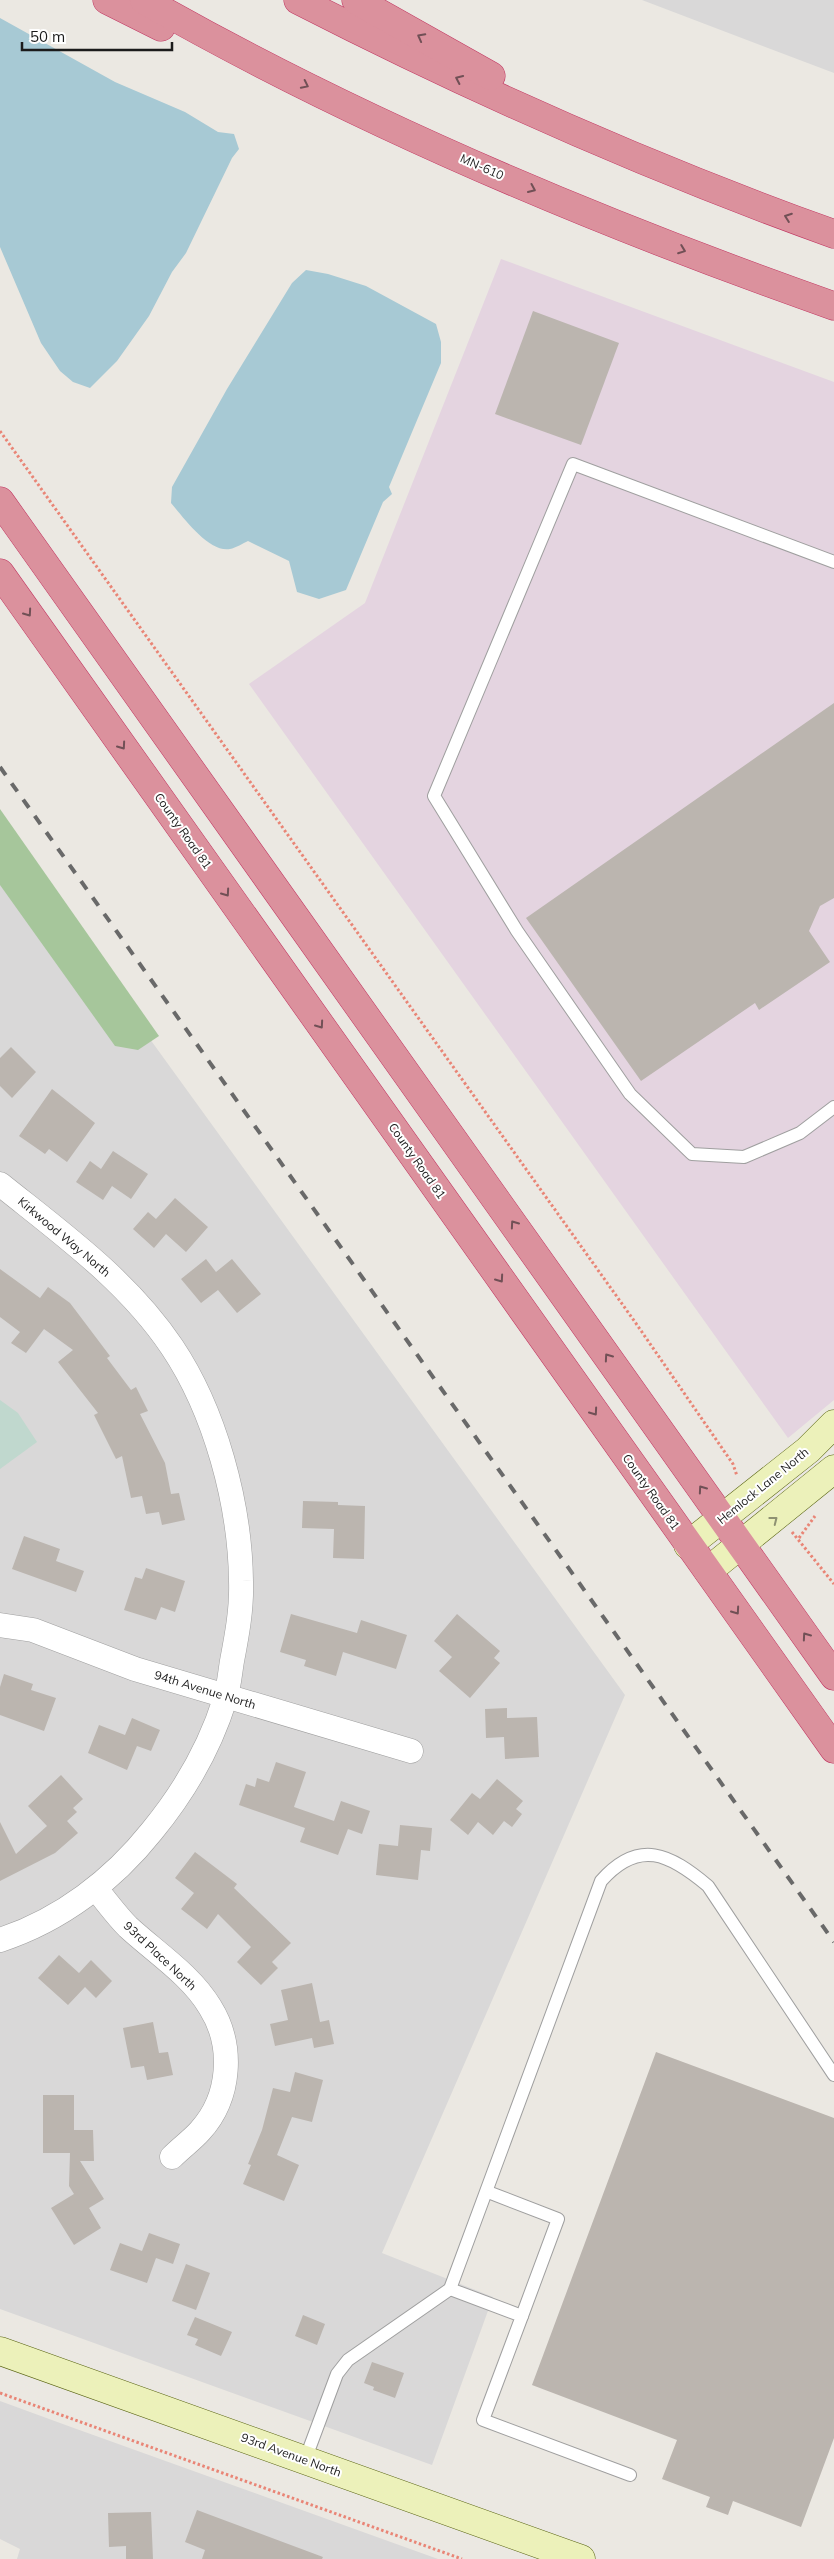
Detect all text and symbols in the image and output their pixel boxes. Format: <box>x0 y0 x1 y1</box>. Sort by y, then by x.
scale bar <box>22 20 172 52</box>
text: 50 m <box>30 27 65 46</box>
one-way arrow <box>417 33 426 43</box>
one-way arrow <box>455 75 464 85</box>
one-way arrow <box>299 78 308 88</box>
street label: MN-610 <box>458 150 506 183</box>
one-way arrow <box>527 183 536 194</box>
one-way arrow <box>784 213 793 223</box>
one-way arrow <box>677 244 686 255</box>
one-way arrow <box>22 607 31 617</box>
one-way arrow <box>116 740 125 750</box>
street label: County Road 81 <box>152 790 215 872</box>
one-way arrow <box>220 887 229 896</box>
one-way arrow <box>314 1019 323 1029</box>
street label: County Road 81 <box>386 1120 449 1202</box>
street label: Kirkwood Way North <box>15 1194 114 1280</box>
one-way arrow <box>511 1220 520 1230</box>
one-way arrow <box>494 1273 503 1283</box>
one-way arrow <box>605 1353 614 1362</box>
one-way arrow <box>588 1406 597 1415</box>
street label: Hemlock Lane North <box>714 1444 811 1527</box>
street label: County Road 81 <box>620 1451 683 1533</box>
one-way arrow <box>699 1485 708 1495</box>
one-way arrow <box>768 1517 777 1525</box>
one-way arrow <box>730 1605 739 1615</box>
one-way arrow <box>803 1632 812 1642</box>
street label: 94th Avenue North <box>153 1667 258 1712</box>
street label: 93rd Place North <box>121 1918 200 1993</box>
street label: 93rd Avenue North <box>239 2429 343 2480</box>

